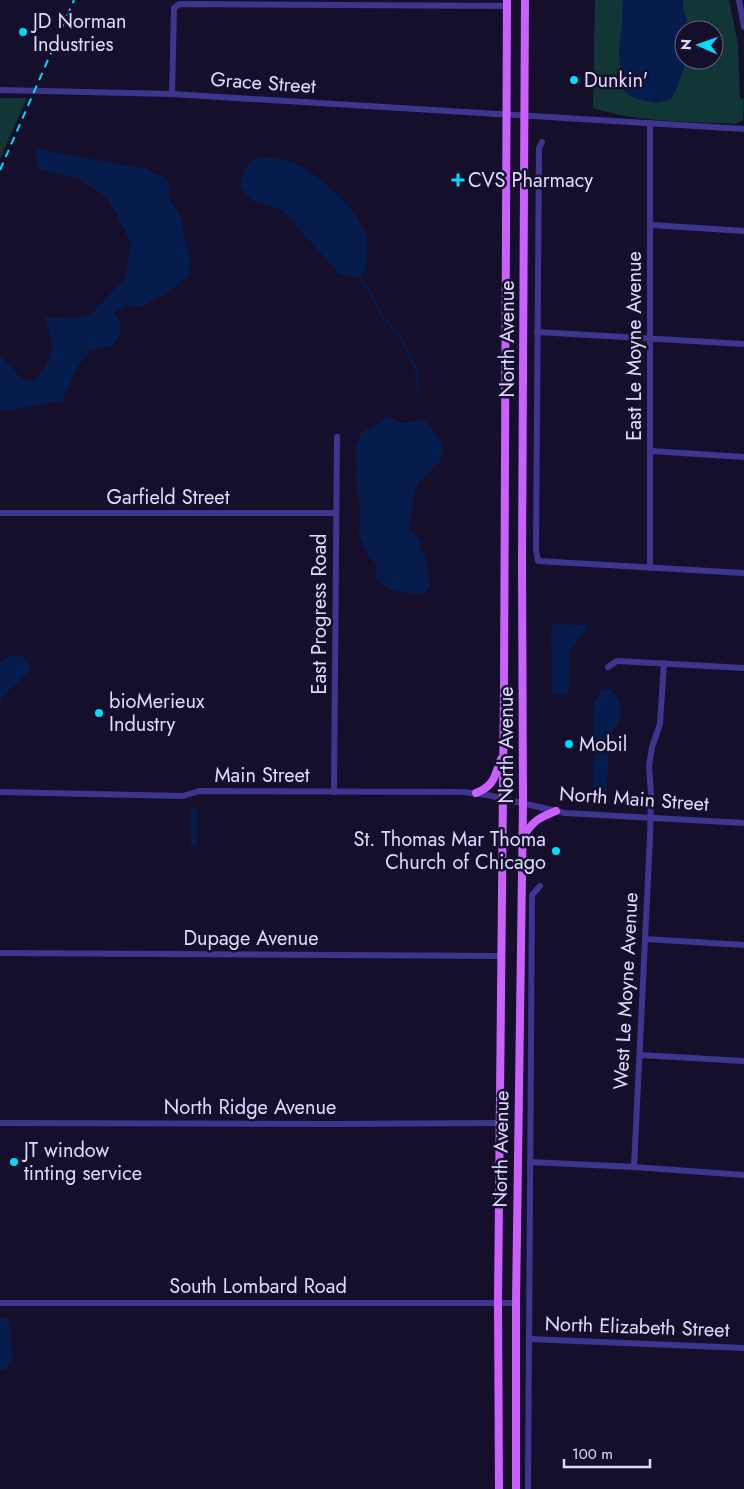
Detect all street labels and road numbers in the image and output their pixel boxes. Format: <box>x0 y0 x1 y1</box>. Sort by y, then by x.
street label: Grace Street <box>209 65 317 101</box>
street label: East Le Moyne Avenue <box>620 251 649 441</box>
street label: North Avenue <box>493 281 522 397</box>
street label: Garfield Street <box>107 483 230 512</box>
street label: East Progress Road <box>305 533 334 695</box>
street label: North Avenue <box>492 687 521 803</box>
street label: Main Street <box>214 761 310 790</box>
street label: North Main Street <box>558 779 710 819</box>
street label: West Le Moyne Avenue <box>606 892 646 1090</box>
street label: Dupage Avenue <box>183 924 319 953</box>
street label: North Avenue <box>485 1090 517 1208</box>
street label: North Ridge Avenue <box>164 1093 336 1122</box>
street label: South Lombard Road <box>169 1272 347 1301</box>
street label: North Elizabeth Street <box>544 1309 730 1345</box>

